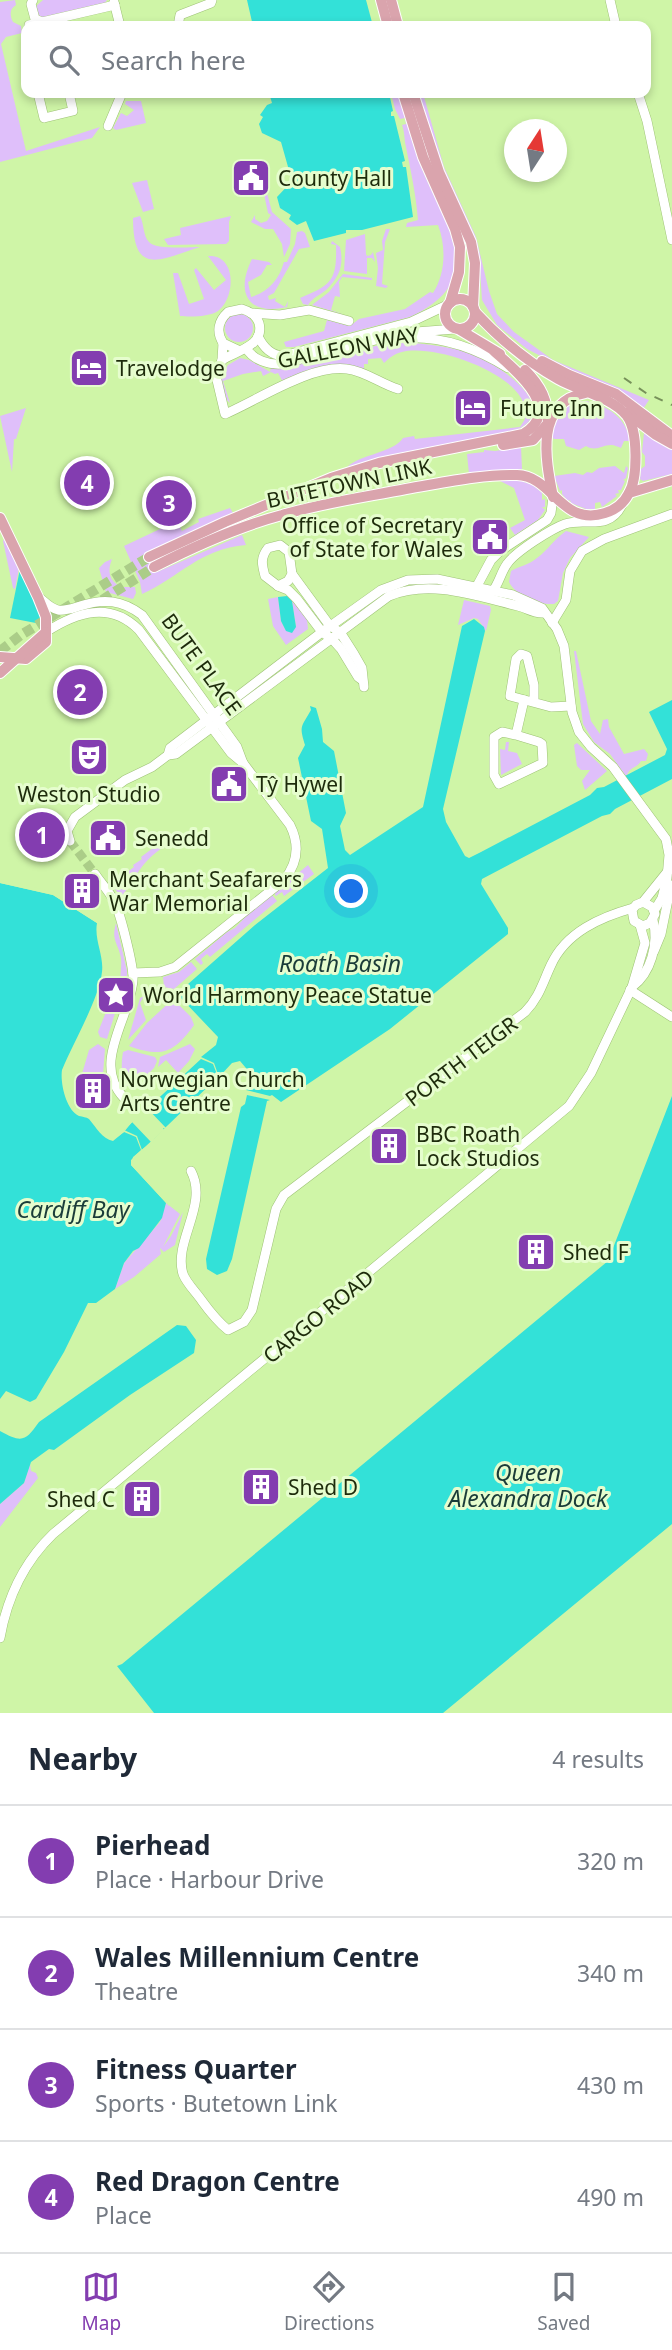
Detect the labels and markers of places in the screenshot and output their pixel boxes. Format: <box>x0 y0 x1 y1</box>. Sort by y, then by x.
public building icon: County Hall <box>230 157 272 199</box>
place label: County Hall <box>278 164 392 192</box>
hotel icon: Travelodge <box>68 347 110 389</box>
place label: Travelodge <box>116 354 225 382</box>
hotel icon: Future Inn <box>452 387 494 429</box>
place label: Future Inn <box>500 394 603 422</box>
pin: 4 <box>64 457 110 509</box>
pin: 3 <box>146 477 192 529</box>
place label: Office of Secretary of State for Wales <box>282 511 463 563</box>
public building icon: Office of Secretary of State for Wales <box>469 516 511 558</box>
pin: 2 <box>57 666 103 718</box>
theatre icon: Weston Studio <box>68 736 110 778</box>
public building icon: Tŷ Hywel <box>208 763 250 805</box>
place label: Tŷ Hywel <box>256 770 343 798</box>
place label: Weston Studio <box>18 780 160 808</box>
pin: 1 <box>19 809 65 861</box>
public building icon: Senedd <box>87 817 129 859</box>
place label: Senedd <box>135 824 209 852</box>
place label: Merchant Seafarers War Memorial <box>109 865 302 917</box>
building icon: Merchant Seafarers War Memorial <box>61 870 103 912</box>
place icon: World Harmony Peace Statue <box>95 974 137 1016</box>
place label: World Harmony Peace Statue <box>143 981 432 1009</box>
place label: Norwegian Church Arts Centre <box>120 1065 305 1117</box>
building icon: Norwegian Church Arts Centre <box>72 1070 114 1112</box>
place label: BBC Roath Lock Studios <box>416 1120 540 1172</box>
building icon: BBC Roath Lock Studios <box>368 1125 410 1167</box>
building icon: Shed F <box>515 1231 557 1273</box>
place label: Shed F <box>563 1238 629 1266</box>
building icon: Shed D <box>240 1466 282 1508</box>
place label: Shed D <box>288 1473 358 1501</box>
building icon: Shed C <box>121 1478 163 1520</box>
place label: Shed C <box>47 1485 115 1513</box>

